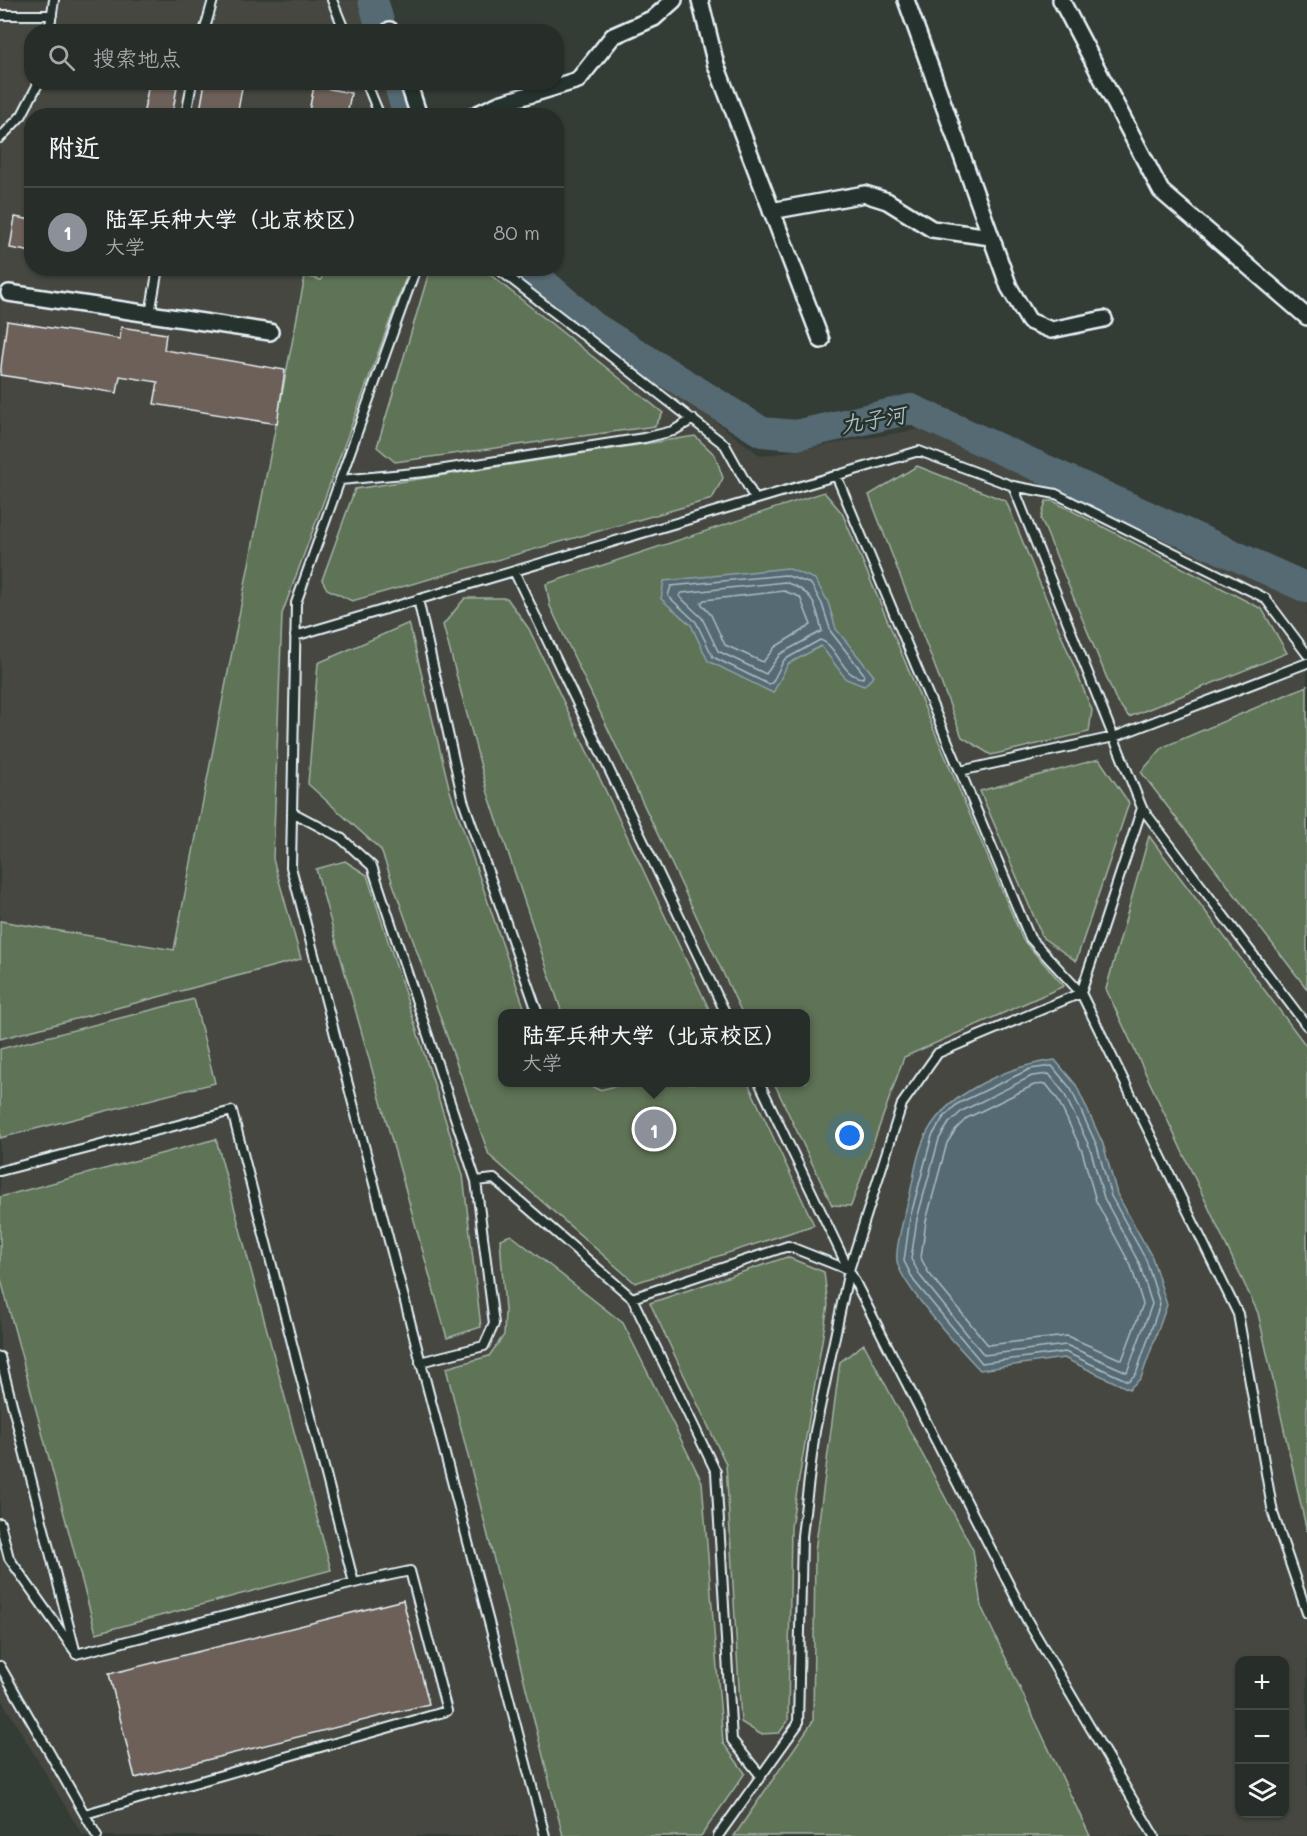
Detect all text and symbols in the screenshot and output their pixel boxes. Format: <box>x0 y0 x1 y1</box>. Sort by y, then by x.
search box <box>24 24 564 90</box>
icon: search <box>45 41 78 74</box>
text: 搜索地点 <box>93 43 181 72</box>
text: 附近 <box>48 130 100 164</box>
text: 陆军兵种大学（北京校区） <box>105 204 369 233</box>
text: 1 <box>63 219 72 245</box>
text: 80 m <box>493 219 540 245</box>
text: 大学 <box>105 233 145 259</box>
water label: 九子河 <box>838 398 911 439</box>
popup <box>498 1009 810 1087</box>
text: 陆军兵种大学（北京校区） <box>522 1020 786 1049</box>
text: 大学 <box>522 1049 562 1075</box>
pin: 1 <box>634 1106 674 1152</box>
your location <box>835 1121 864 1150</box>
map controls <box>1235 1656 1289 1818</box>
button: + <box>1235 1656 1289 1710</box>
button: − <box>1235 1710 1289 1764</box>
button: layers <box>1235 1764 1289 1818</box>

